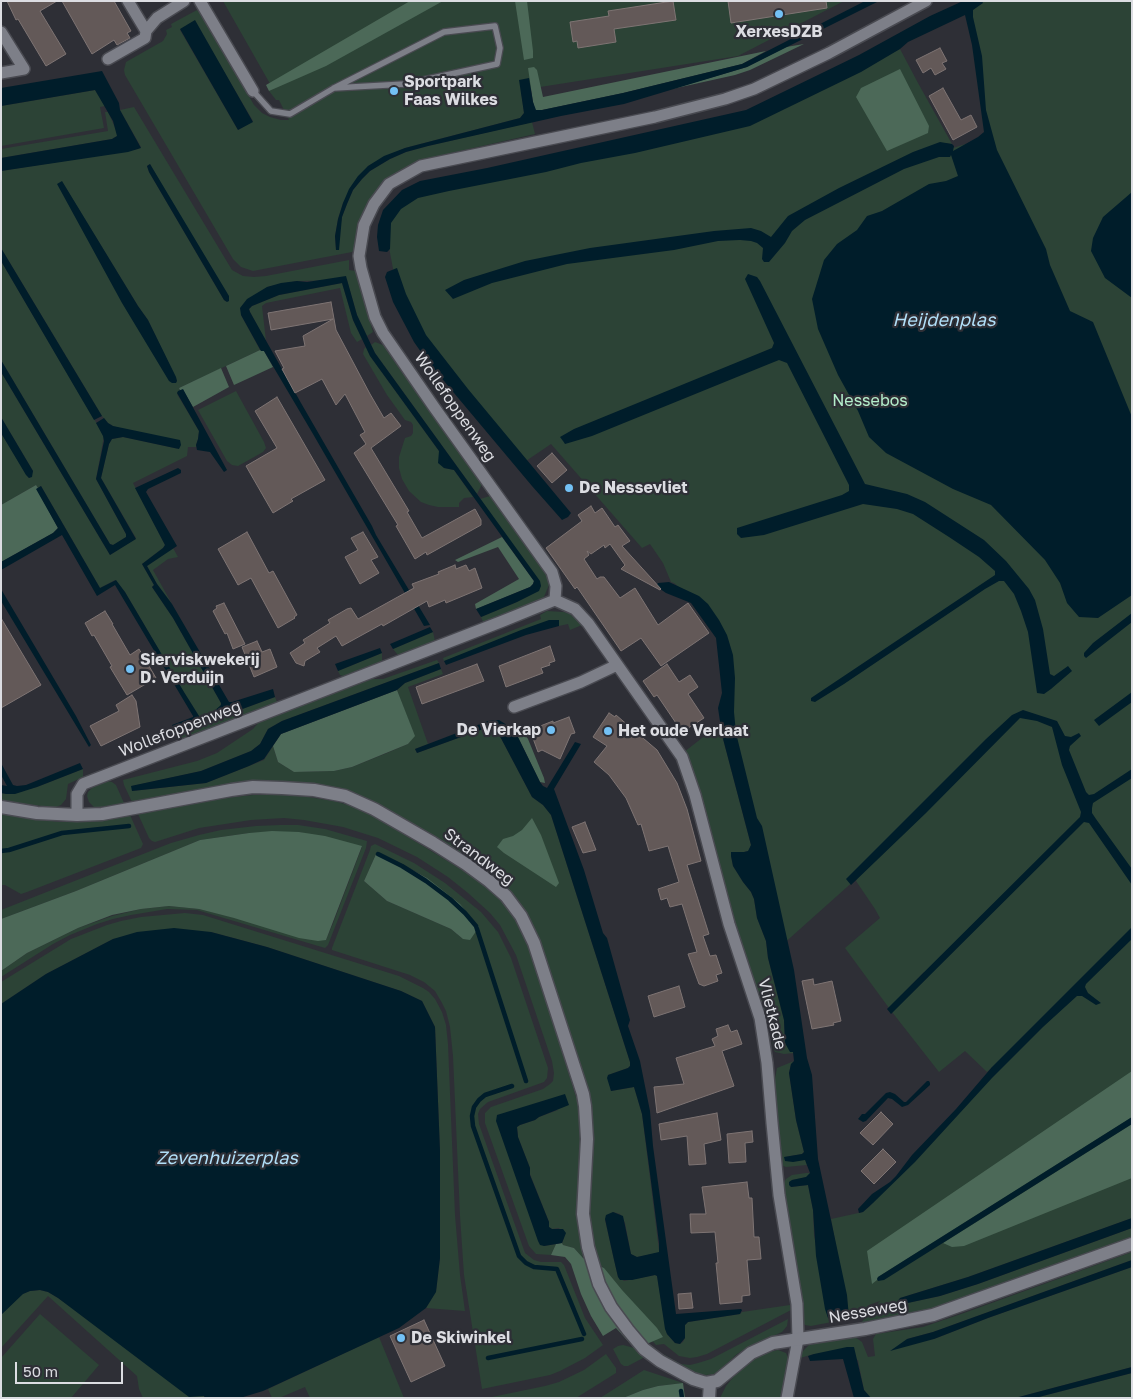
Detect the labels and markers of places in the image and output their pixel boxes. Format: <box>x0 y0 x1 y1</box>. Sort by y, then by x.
marker: XerxesDZB <box>773 8 785 20</box>
place label: XerxesDZB <box>735 22 823 42</box>
place label: Sportpark Faas Wilkes <box>404 72 498 110</box>
marker: Sportpark Faas Wilkes <box>388 85 400 97</box>
place label: De Nessevliet <box>579 478 688 498</box>
marker: De Nessevliet <box>563 482 575 494</box>
place label: Sierviskwekerij D. Verduijn <box>140 650 260 688</box>
marker: Sierviskwekerij D. Verduijn <box>124 663 136 675</box>
place label: De Vierkap <box>456 720 541 740</box>
place label: Het oude Verlaat <box>618 721 749 741</box>
marker: De Vierkap <box>545 724 557 736</box>
marker: Het oude Verlaat <box>602 725 614 737</box>
place label: De Skiwinkel <box>411 1328 511 1348</box>
marker: De Skiwinkel <box>395 1332 407 1344</box>

